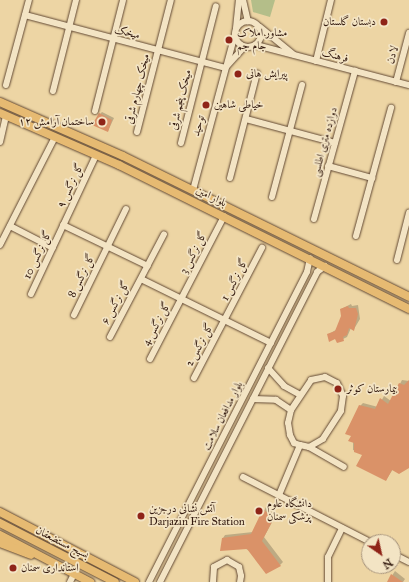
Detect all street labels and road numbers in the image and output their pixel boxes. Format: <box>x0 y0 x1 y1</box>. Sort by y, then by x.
street label: میخک <box>113 23 141 43</box>
street label: لادن <box>384 44 402 66</box>
street label: فرهنگ <box>320 46 350 66</box>
street label: میخک چهارم شرقی <box>123 52 153 126</box>
street label: میخک پنجم شرقی <box>167 68 195 132</box>
street label: دوازده متری اطلسی <box>309 106 341 178</box>
street label: توحید <box>190 114 208 138</box>
street label: گل نرگس ۹ <box>55 162 87 210</box>
street label: بلوار امین <box>193 184 229 210</box>
street label: گل نرگس 10 <box>21 229 55 281</box>
street label: گل نرگس 3 <box>178 230 210 276</box>
street label: گل نرگس 8 <box>66 252 98 300</box>
street label: گل نرگس 1 <box>219 257 251 303</box>
street label: گل نرگس ۶ <box>99 279 133 327</box>
street label: گل نرگس 4 <box>140 300 174 348</box>
street label: گل نرگس 2 <box>183 321 217 369</box>
street label: بلوار مدافعان سلامت <box>200 379 246 453</box>
street label: بسیج مستضعفان <box>33 524 91 562</box>

